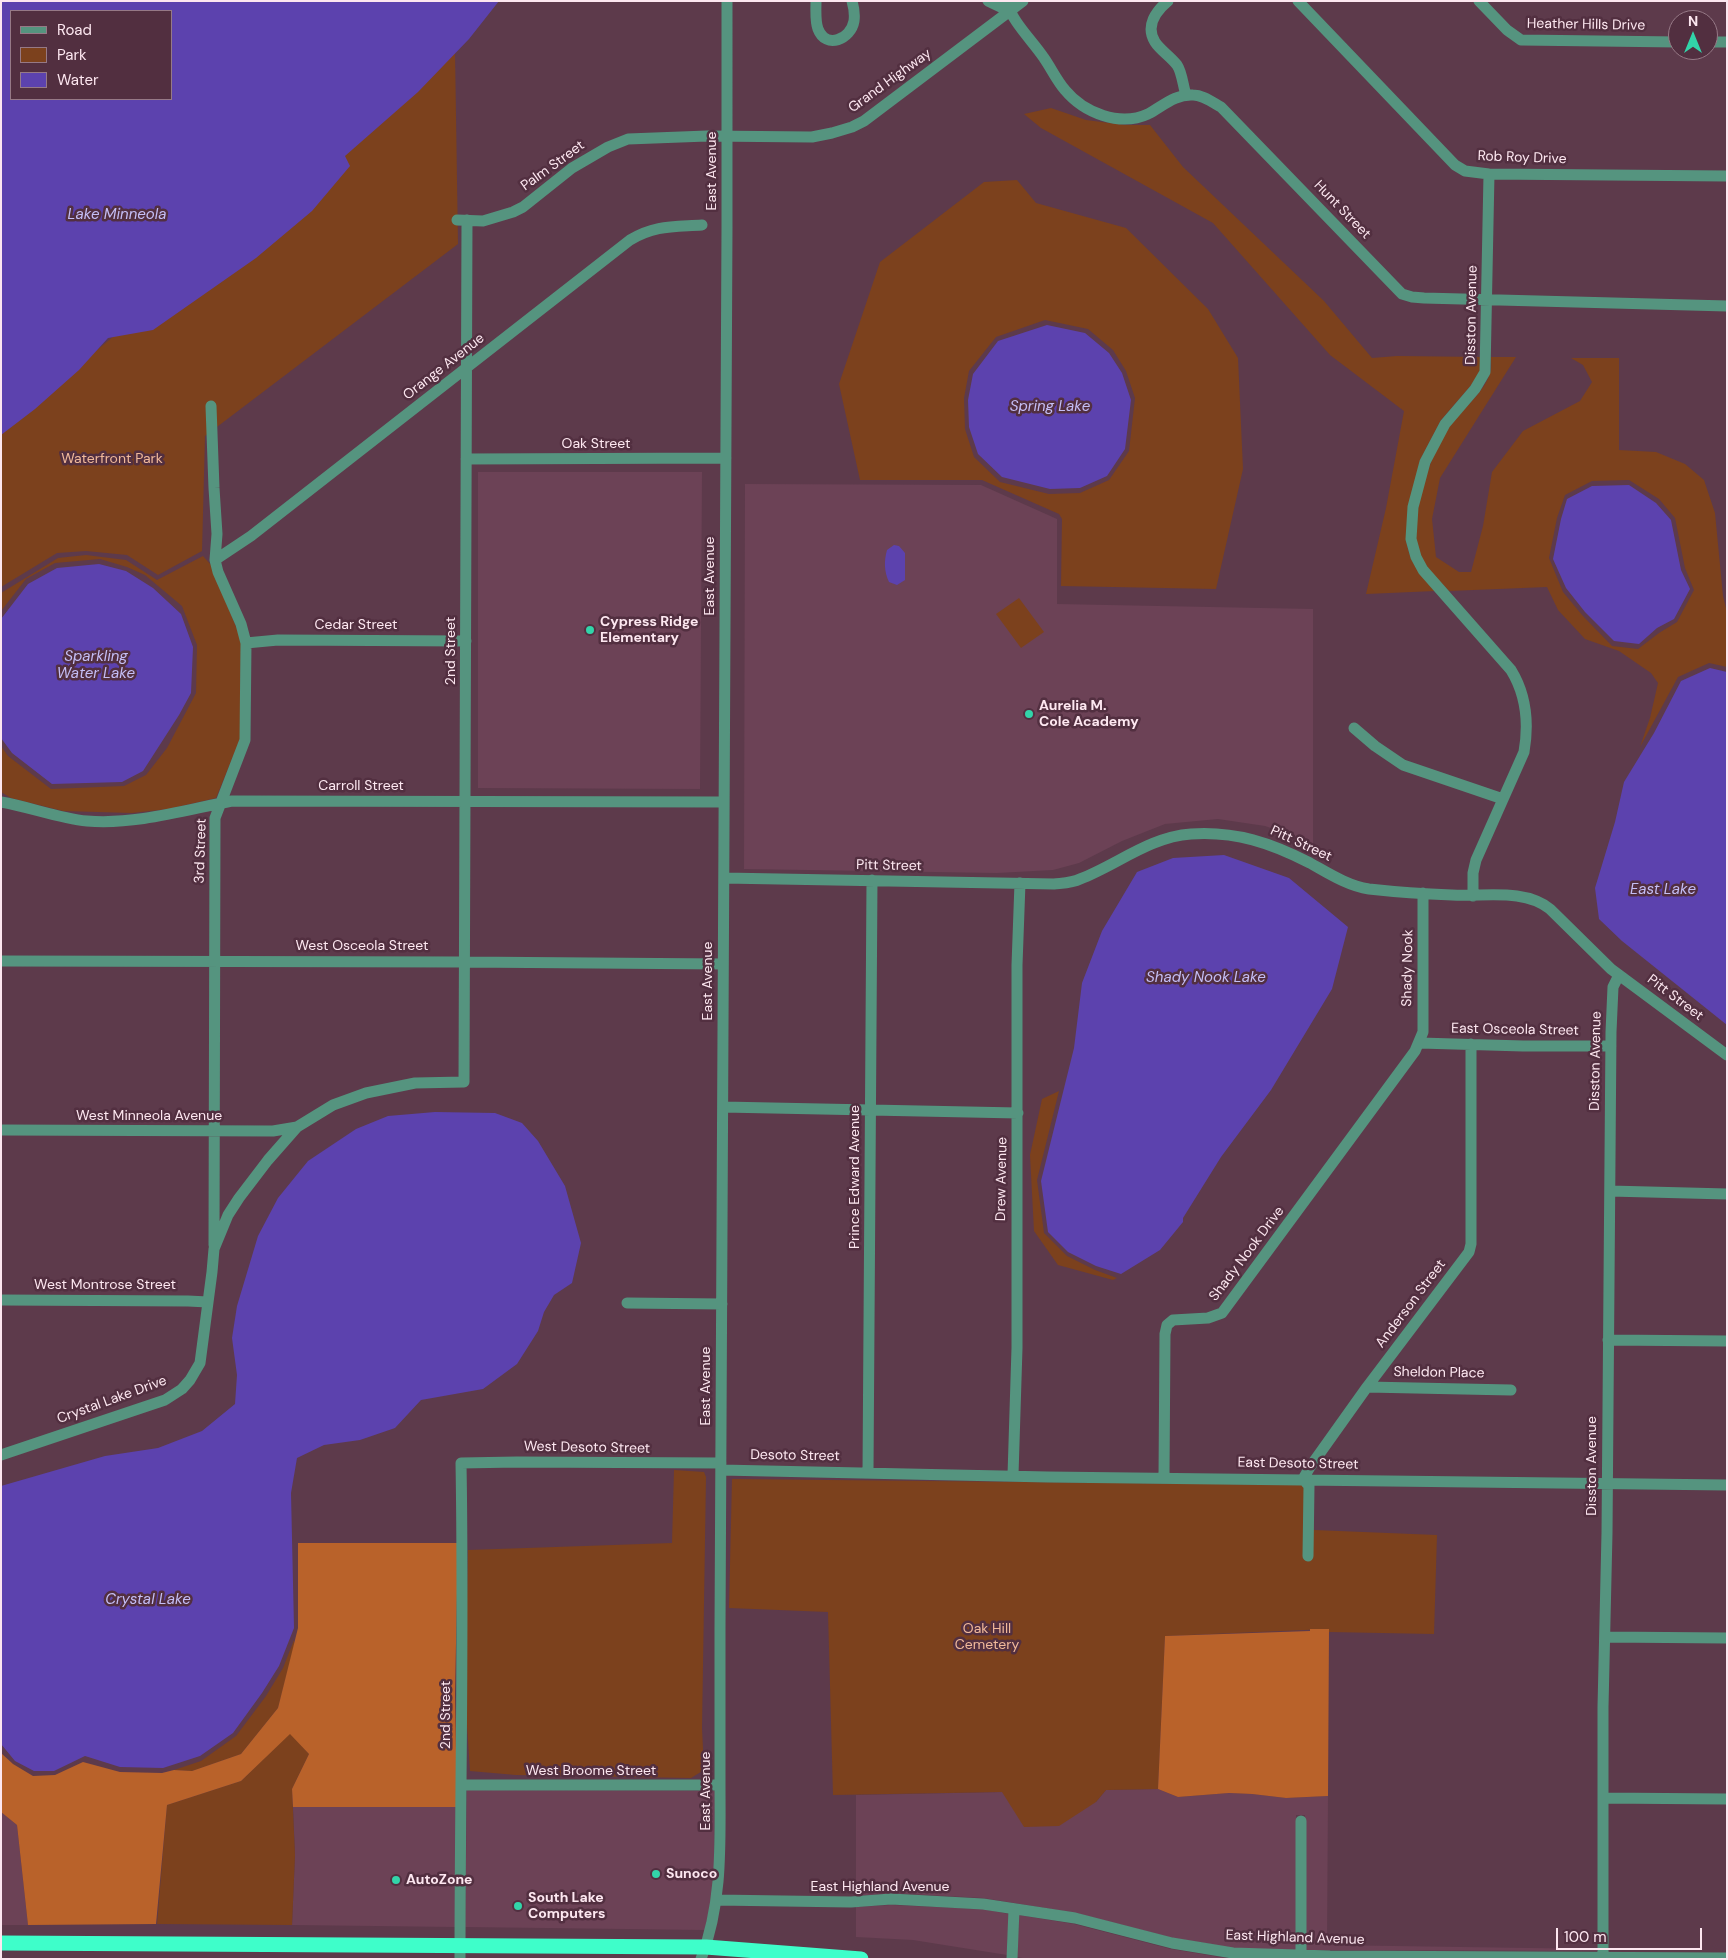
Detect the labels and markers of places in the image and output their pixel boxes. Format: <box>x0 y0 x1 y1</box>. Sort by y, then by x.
place label: Cypress Ridge Elementary <box>600 614 699 646</box>
marker: Cypress Ridge Elementary <box>584 624 596 636</box>
place label: Aurelia M. Cole Academy <box>1039 698 1139 730</box>
marker: Aurelia M. Cole Academy <box>1023 708 1035 720</box>
place label: Sunoco <box>666 1866 717 1882</box>
marker: Sunoco <box>650 1868 662 1880</box>
place label: AutoZone <box>406 1872 473 1888</box>
marker: AutoZone <box>390 1874 402 1886</box>
place label: South Lake Computers <box>528 1890 605 1922</box>
marker: South Lake Computers <box>512 1900 524 1912</box>

